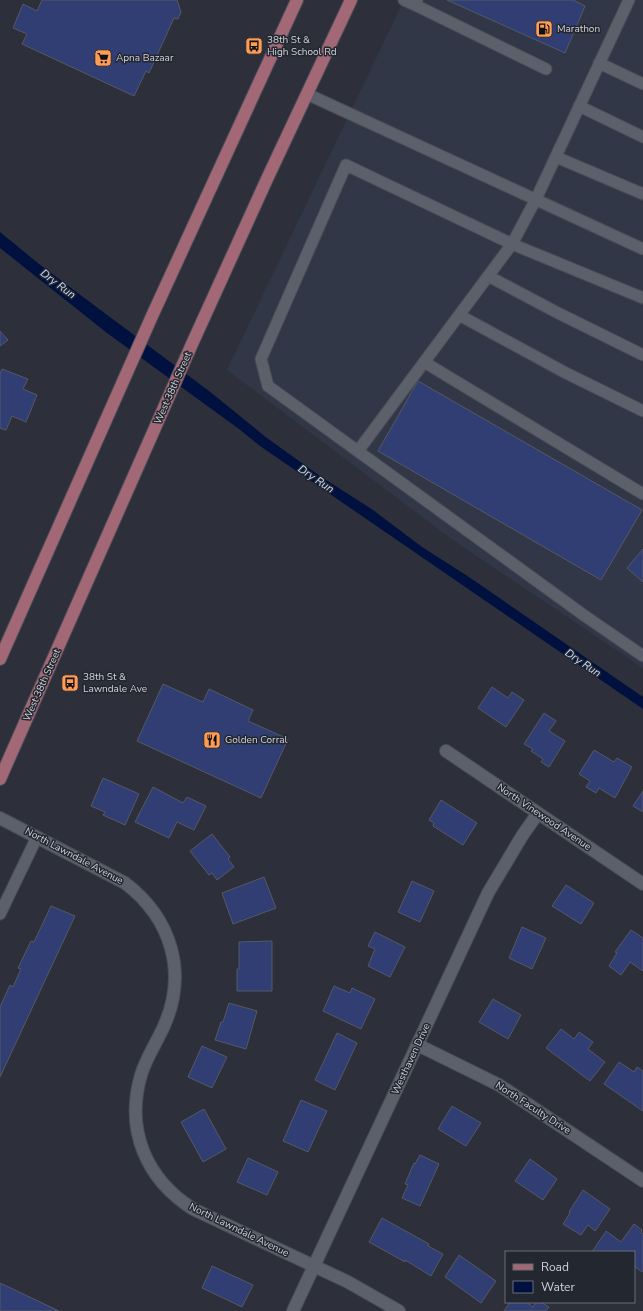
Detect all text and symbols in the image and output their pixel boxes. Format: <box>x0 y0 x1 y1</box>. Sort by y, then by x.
fuel station icon: Marathon <box>534 19 554 39</box>
place label: Marathon <box>557 22 600 36</box>
place label: 38th St & High School Rd <box>267 33 337 59</box>
bus stop icon: 38th St & High School Rd <box>244 36 264 56</box>
supermarket icon: Apna Bazaar <box>93 48 113 68</box>
place label: Apna Bazaar <box>116 51 174 65</box>
water label: Dry Run <box>37 266 79 302</box>
street label: West 38th Street <box>151 349 195 426</box>
water label: Dry Run <box>295 461 337 497</box>
water label: Dry Run <box>562 645 604 681</box>
street label: West 38th Street <box>20 646 64 723</box>
place label: 38th St & Lawndale Ave <box>83 670 147 696</box>
bus stop icon: 38th St & Lawndale Ave <box>60 673 80 693</box>
restaurant icon: Golden Corral <box>202 730 222 750</box>
place label: Golden Corral <box>225 733 287 747</box>
street label: North Vinewood Avenue <box>494 780 594 854</box>
street label: North Lawndale Avenue <box>22 824 126 888</box>
street label: Westhaven Drive <box>388 1021 434 1097</box>
street label: North Faculty Drive <box>493 1078 573 1138</box>
street label: North Lawndale Avenue <box>187 1200 291 1260</box>
legend <box>505 1251 635 1303</box>
text: Road <box>541 1259 569 1275</box>
text: Water <box>541 1279 575 1295</box>

